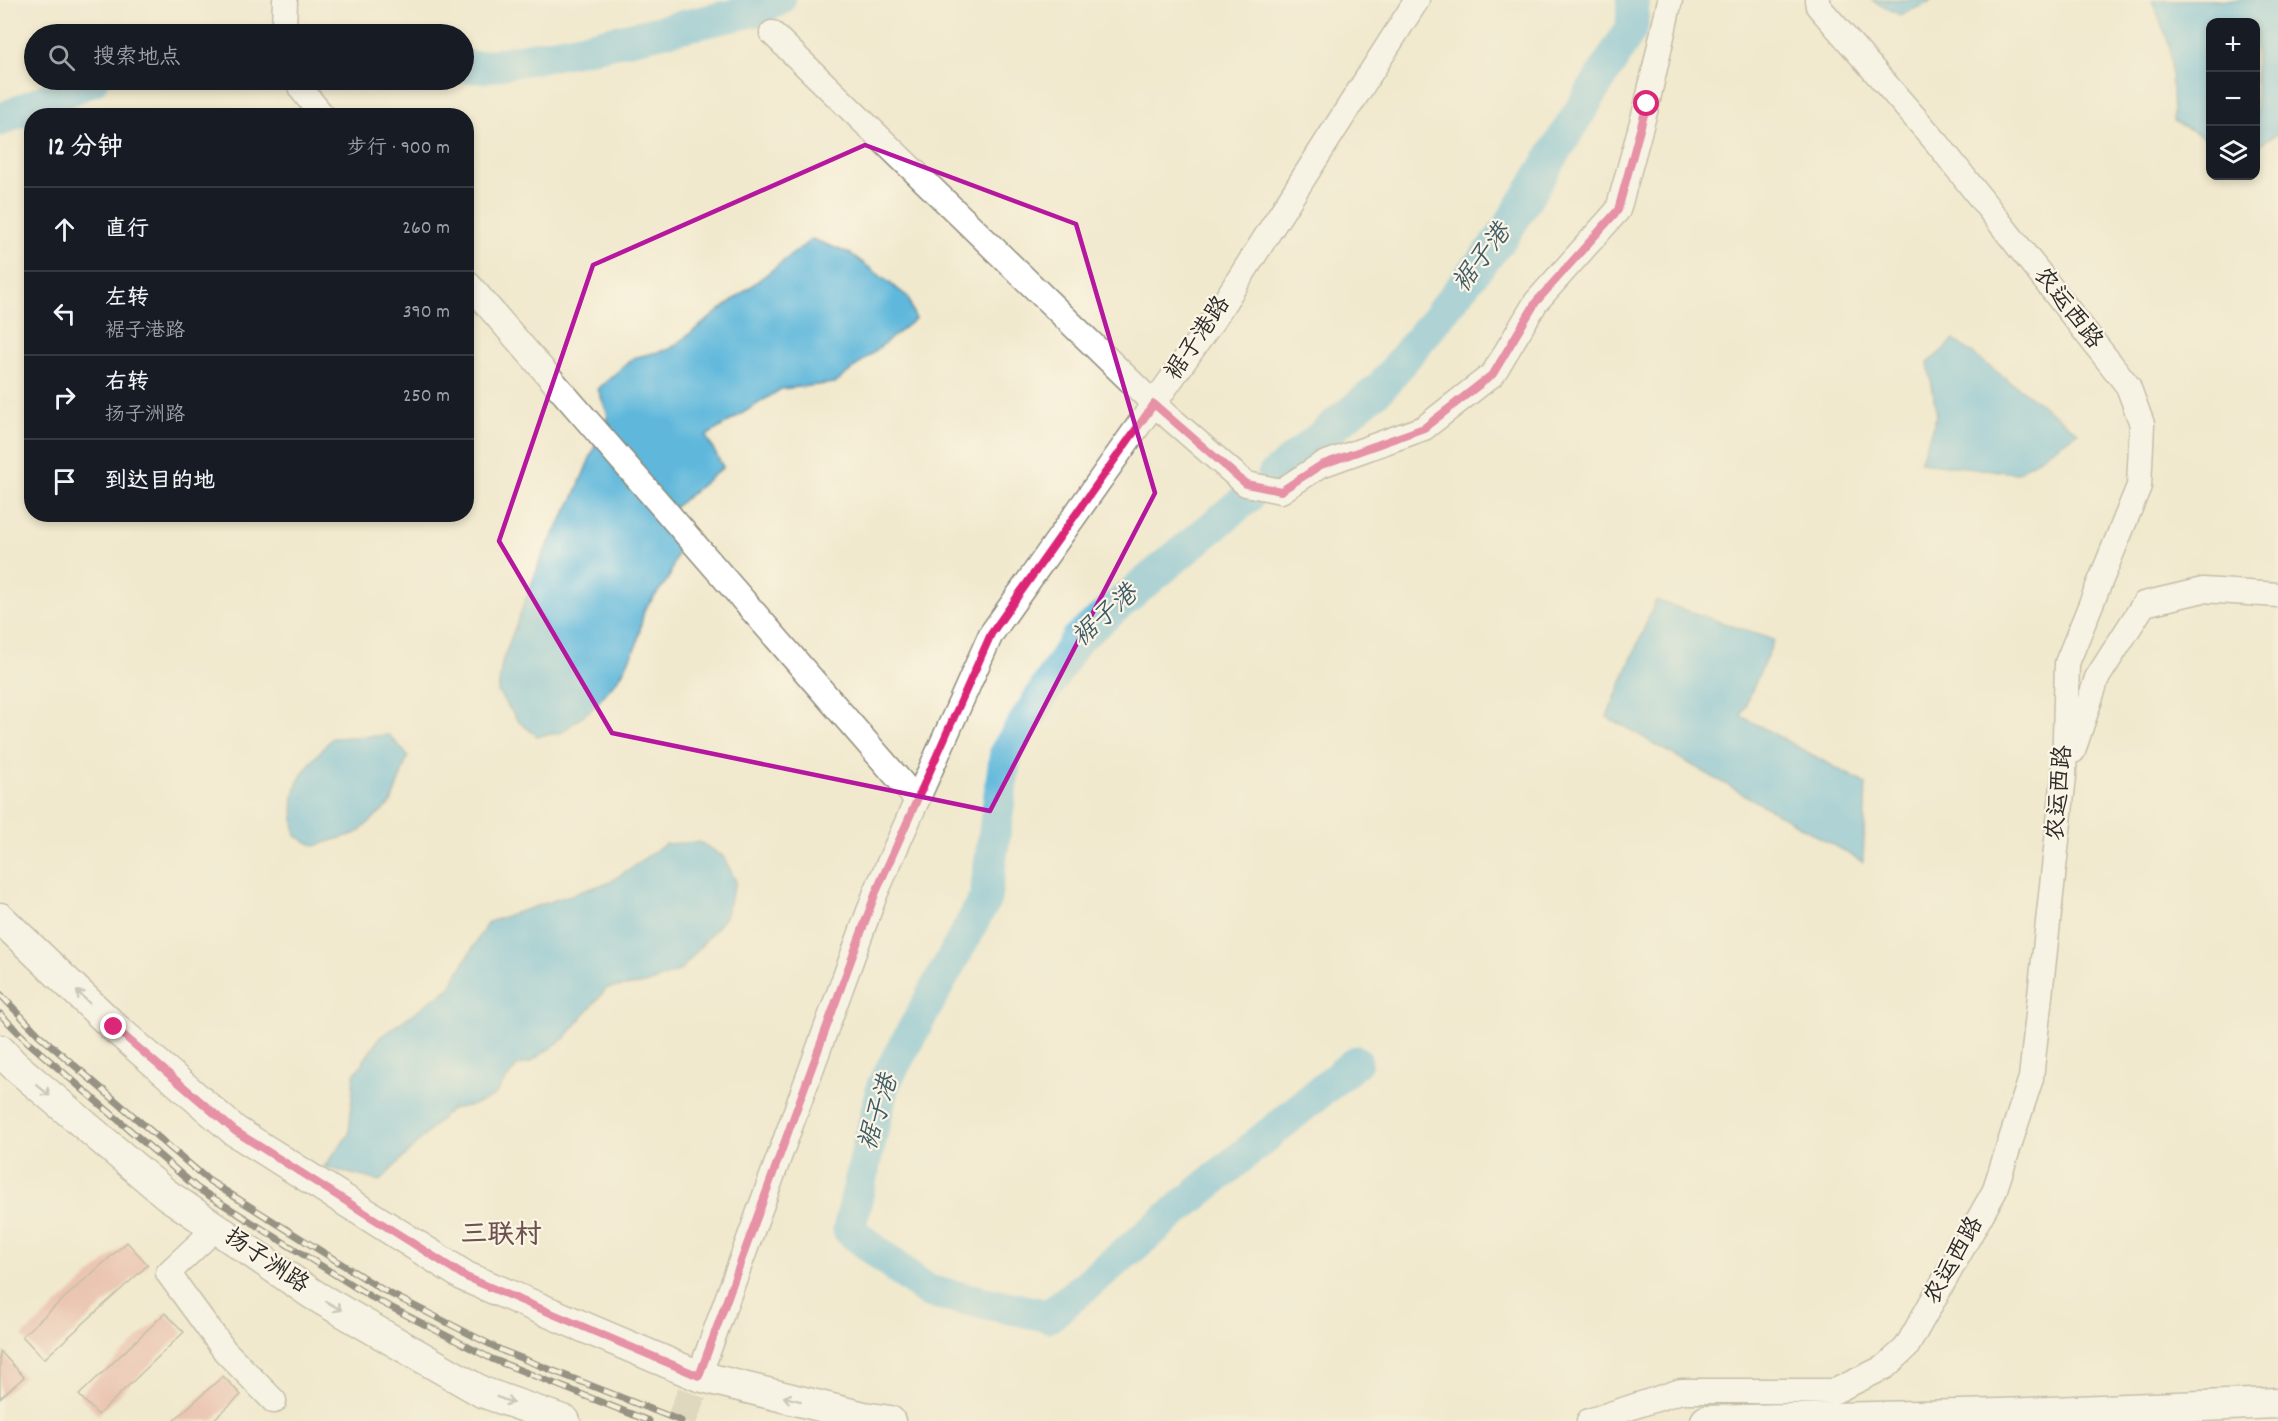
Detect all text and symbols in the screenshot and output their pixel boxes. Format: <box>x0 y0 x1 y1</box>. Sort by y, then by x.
map controls <box>2206 18 2260 180</box>
button: + <box>2206 18 2260 72</box>
search box <box>24 24 474 90</box>
icon: search <box>45 41 78 74</box>
text: 搜索地点 <box>93 43 181 74</box>
button: − <box>2206 72 2260 126</box>
route start <box>1633 90 1659 116</box>
button: layers <box>2206 126 2260 180</box>
text: 12 分钟 <box>48 130 123 167</box>
text: 步行 · 900 m <box>347 135 450 163</box>
icon: ahead <box>48 213 81 246</box>
water label: 裾子港 <box>1445 214 1523 301</box>
text: 直行 <box>105 215 149 246</box>
text: 260 m <box>402 215 450 243</box>
street label: 农运西路 <box>2024 261 2110 357</box>
text: 左转 <box>105 284 149 315</box>
street label: 裾子港路 <box>1158 290 1240 388</box>
icon: left <box>48 297 81 330</box>
text: 390 m <box>403 299 450 327</box>
text: 裾子港路 <box>105 318 185 346</box>
text: 右转 <box>105 368 149 399</box>
icon: right <box>48 381 81 414</box>
text: 250 m <box>403 383 450 411</box>
text: 扬子洲路 <box>105 402 185 430</box>
icon: arrive <box>48 465 81 498</box>
text: 到达目的地 <box>105 467 215 498</box>
water label: 裾子港 <box>1065 575 1150 657</box>
street label: 农运西路 <box>2040 744 2082 842</box>
one-way arrow <box>75 990 90 1004</box>
route end <box>100 1013 126 1039</box>
water label: 裾子港 <box>851 1067 910 1156</box>
one-way arrow <box>35 1083 51 1096</box>
street label: 农运西路 <box>1917 1211 1993 1311</box>
district label: 三联村 <box>461 1217 542 1256</box>
street label: 扬子洲路 <box>217 1221 315 1303</box>
one-way arrow <box>325 1301 342 1313</box>
one-way arrow <box>783 1393 802 1405</box>
one-way arrow <box>495 1395 513 1406</box>

